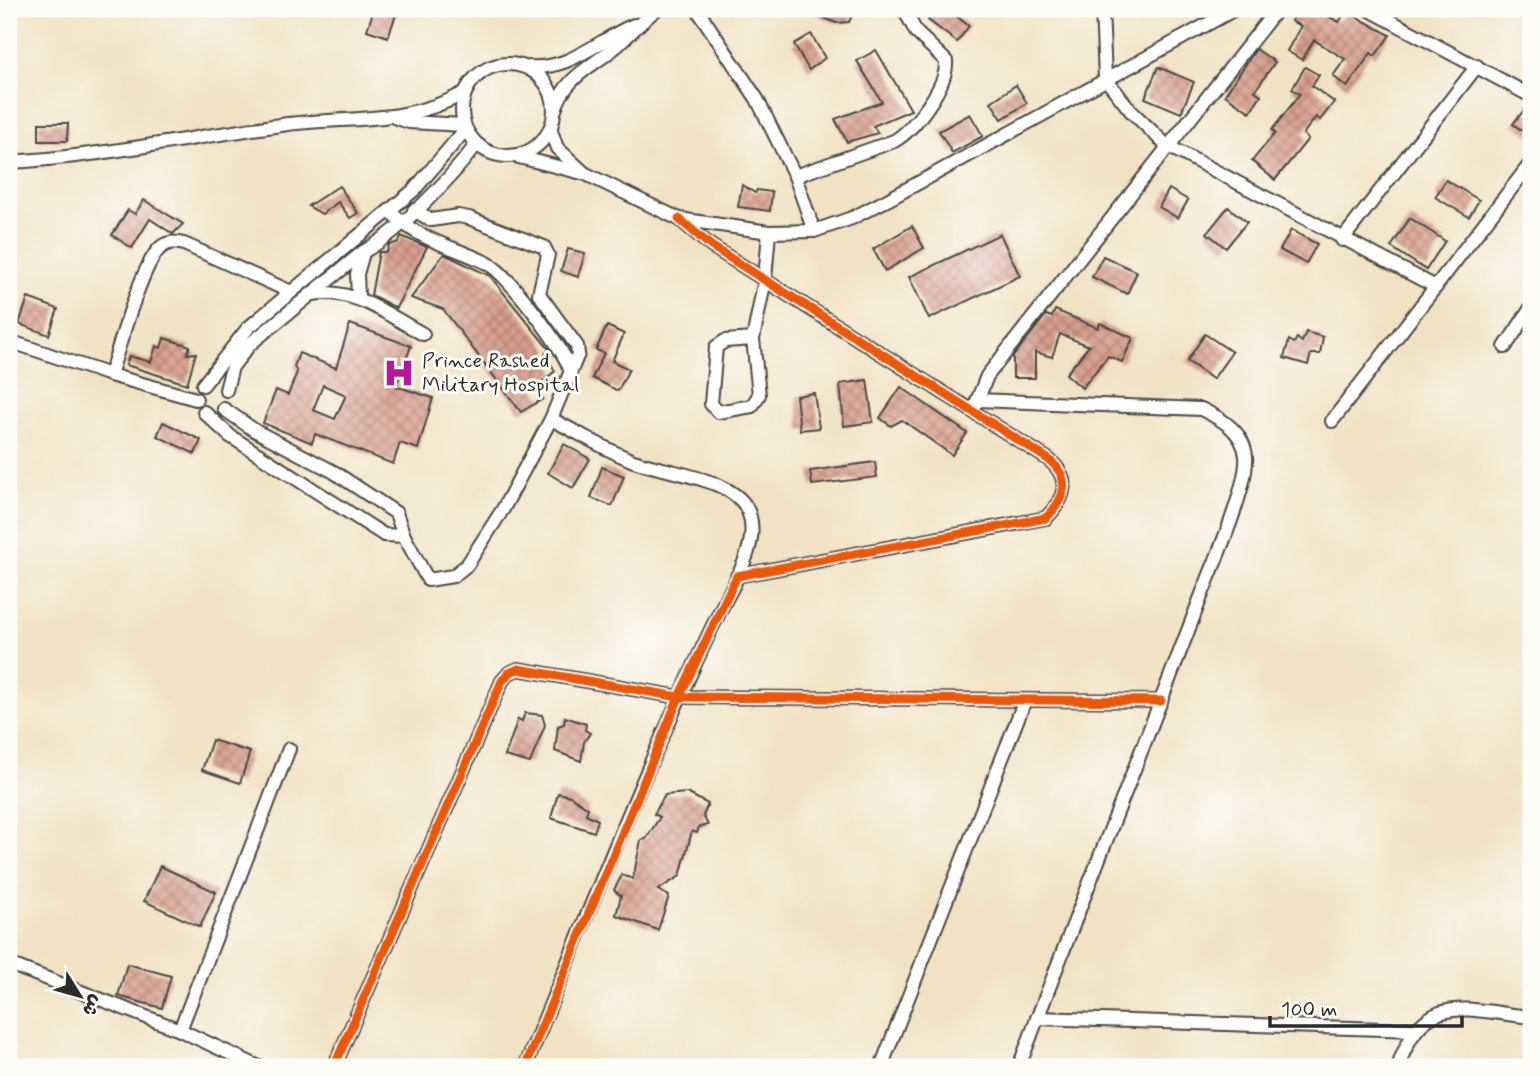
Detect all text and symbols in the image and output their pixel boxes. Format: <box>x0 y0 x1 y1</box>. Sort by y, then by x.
place label: Prince Rashed Military Hospital <box>422 347 579 399</box>
hospital icon: Prince Rashed Military Hospital <box>382 356 416 390</box>
north arrow <box>46 960 116 1030</box>
scale bar <box>1270 985 1463 1029</box>
text: ش <box>76 989 109 1021</box>
text: 100 m <box>1281 996 1337 1024</box>

